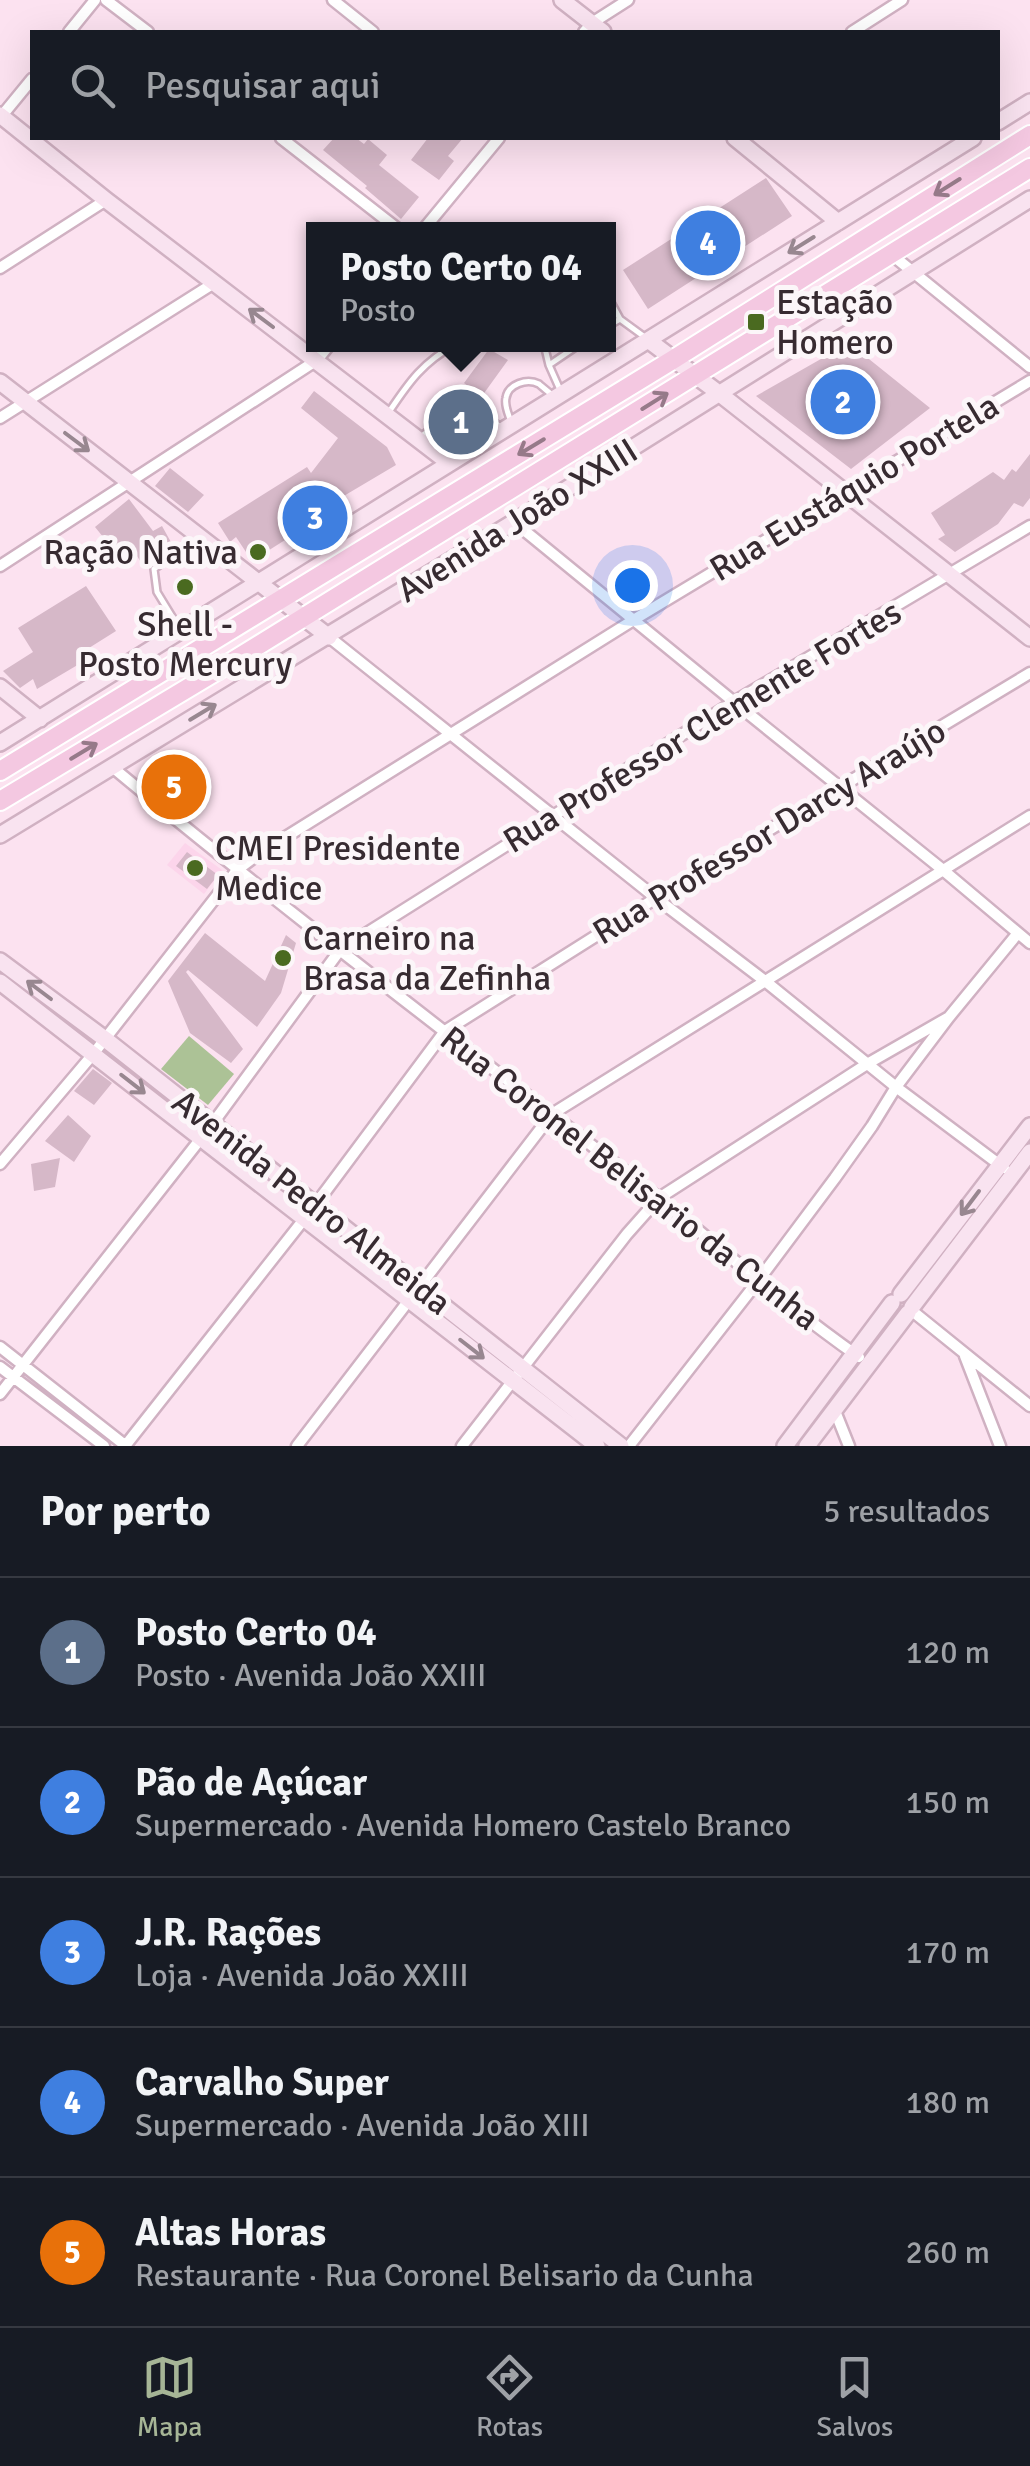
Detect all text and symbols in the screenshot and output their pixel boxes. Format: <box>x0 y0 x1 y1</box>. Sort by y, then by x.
search box <box>30 30 1000 140</box>
icon: search <box>65 58 120 113</box>
text: Pesquisar aqui <box>145 62 381 109</box>
one-way arrow <box>934 177 962 198</box>
pin: 4 <box>676 206 740 280</box>
popup <box>306 222 616 352</box>
one-way arrow <box>787 235 816 255</box>
text: Posto Certo 04 <box>340 244 582 291</box>
place label: Estação Homero <box>776 281 894 364</box>
text: Posto <box>340 291 416 330</box>
one-way arrow <box>248 308 275 329</box>
marker: Estação Homero <box>745 311 767 333</box>
pin: 2 <box>810 364 876 440</box>
pin: 1 <box>428 384 494 460</box>
street label: Rua Eustáquio Portela <box>702 384 1007 591</box>
one-way arrow <box>640 390 669 411</box>
street label: Avenida João XXIII <box>389 429 646 612</box>
one-way arrow <box>63 431 90 452</box>
one-way arrow <box>517 436 546 457</box>
pin: 3 <box>282 480 348 556</box>
place label: Ração Nativa <box>43 531 238 574</box>
marker: Ração Nativa <box>247 541 269 563</box>
your location <box>607 560 658 611</box>
marker: Shell - Posto Mercury <box>174 576 196 598</box>
street label: Rua Professor Clemente Fortes <box>495 590 909 862</box>
place label: Shell - Posto Mercury <box>78 603 292 686</box>
one-way arrow <box>188 702 217 722</box>
street label: Rua Professor Darcy Araújo <box>585 709 954 954</box>
one-way arrow <box>69 741 98 761</box>
pin: 5 <box>142 750 206 824</box>
place label: CMEI Presidente Medice <box>215 827 461 910</box>
marker: CMEI Presidente Medice <box>184 857 206 879</box>
place label: Carneiro na Brasa da Zefinha <box>303 917 551 1000</box>
marker: Carneiro na Brasa da Zefinha <box>272 947 294 969</box>
one-way arrow <box>26 979 53 1000</box>
street label: Rua Coronel Belisario da Cunha <box>432 1017 828 1340</box>
one-way arrow <box>119 1073 146 1094</box>
street label: Avenida Pedro Almeida <box>164 1080 460 1325</box>
one-way arrow <box>960 1189 981 1216</box>
one-way arrow <box>458 1338 484 1360</box>
text: Por perto <box>40 1486 211 1537</box>
text: 5 resultados <box>823 1492 990 1531</box>
text: Posto Certo 04 <box>135 1609 377 1656</box>
text: 1 <box>64 1633 81 1672</box>
text: 120 m <box>906 1633 990 1672</box>
text: Posto · Avenida João XXIII <box>135 1656 486 1695</box>
text: Pão de Açúcar <box>135 1759 367 1806</box>
text: 2 <box>64 1783 81 1822</box>
text: 150 m <box>906 1783 990 1822</box>
text: Supermercado · Avenida Homero Castelo Branco <box>135 1806 791 1845</box>
text: J.R. Rações <box>135 1909 321 1956</box>
text: 3 <box>64 1933 81 1972</box>
text: 170 m <box>906 1933 990 1972</box>
text: Loja · Avenida João XXIII <box>135 1956 469 1995</box>
text: Carvalho Super <box>135 2059 389 2106</box>
text: 4 <box>64 2083 81 2122</box>
text: 180 m <box>906 2083 990 2122</box>
text: Supermercado · Avenida João XIII <box>135 2106 590 2145</box>
text: Altas Horas <box>135 2209 326 2256</box>
text: 5 <box>64 2233 81 2272</box>
text: 260 m <box>906 2233 990 2272</box>
text: Restaurante · Rua Coronel Belisario da Cunha <box>135 2256 754 2295</box>
tab: Mapa <box>137 2350 203 2444</box>
tab: Rotas <box>476 2350 543 2444</box>
tab: Salvos <box>816 2350 893 2444</box>

